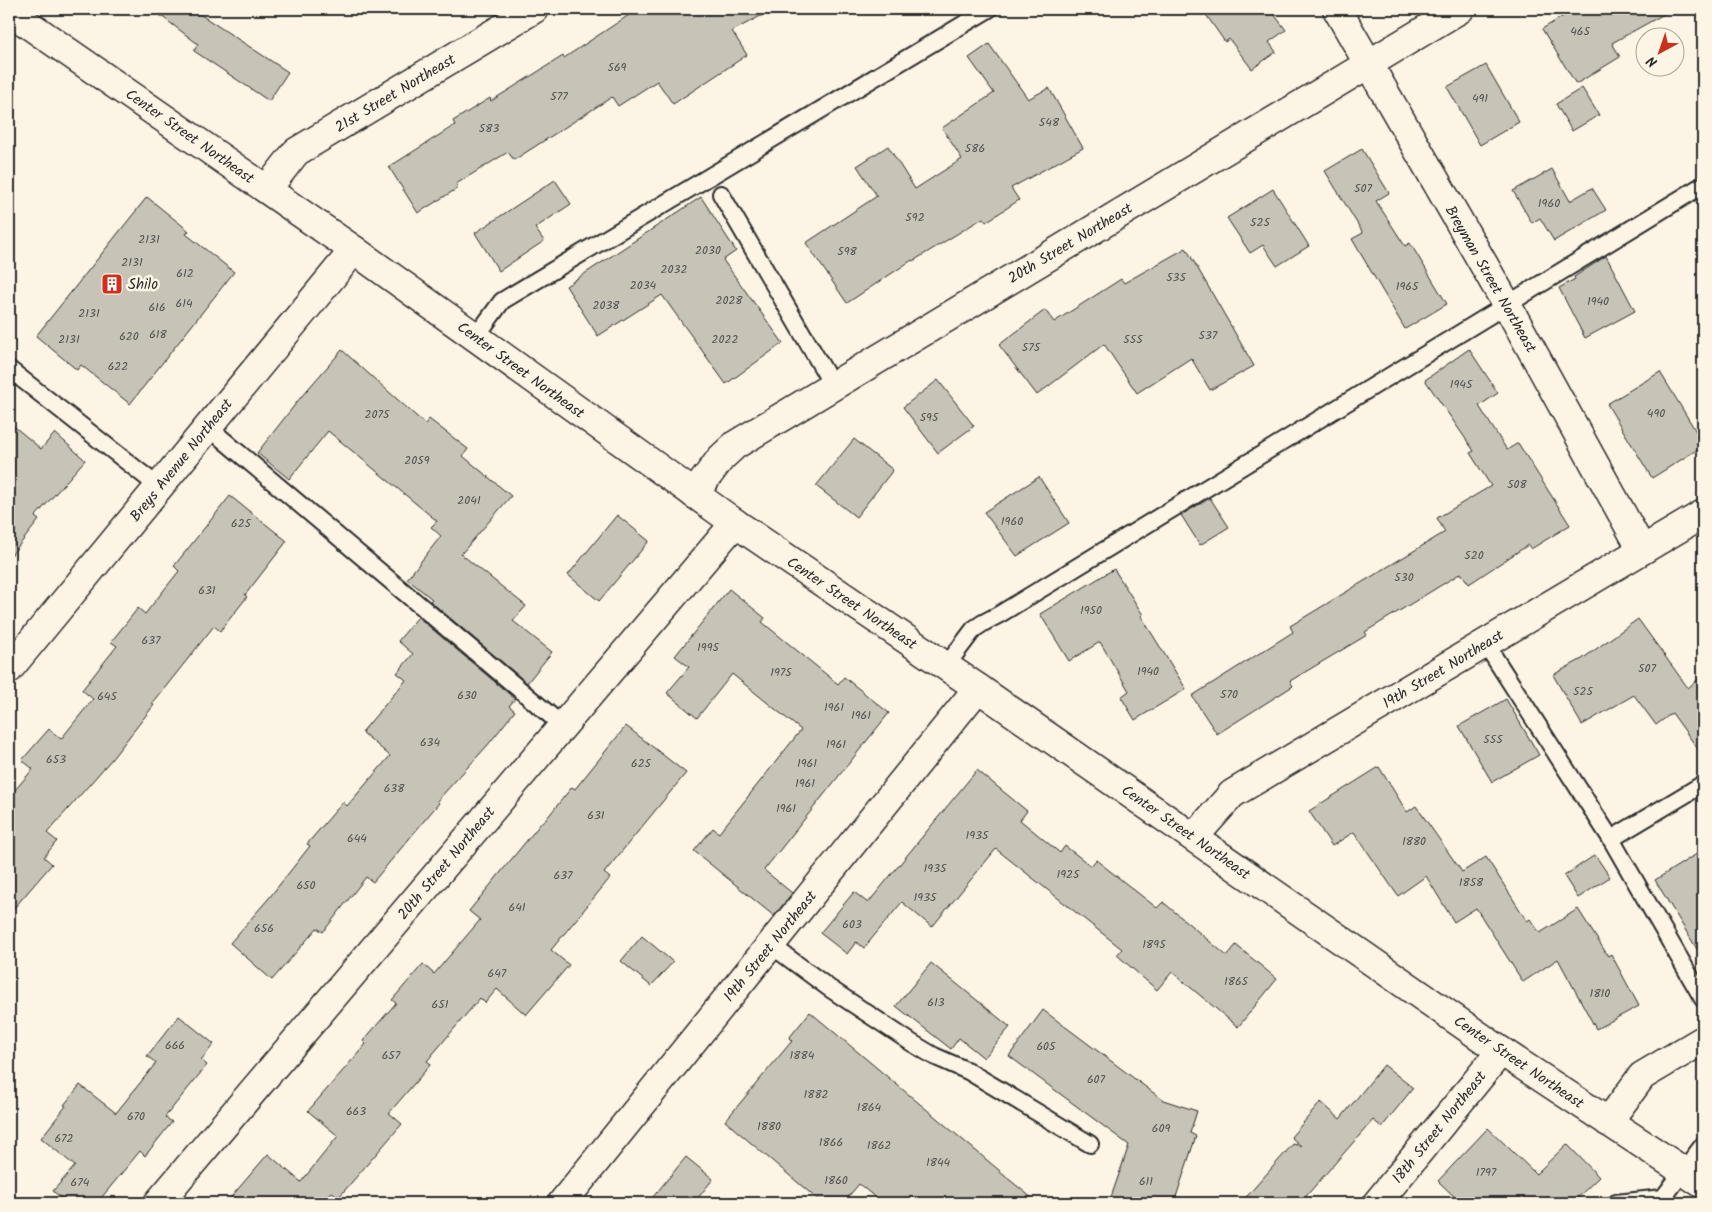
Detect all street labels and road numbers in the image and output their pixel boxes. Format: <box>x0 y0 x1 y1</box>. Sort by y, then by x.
street label: 21st Street Northeast <box>330 48 461 140</box>
street label: Center Street Northeast <box>120 83 259 191</box>
street label: 20th Street Northeast <box>1004 197 1138 291</box>
street label: Breyman Street Northeast <box>1438 201 1542 358</box>
street label: Center Street Northeast <box>451 316 590 426</box>
street label: Breys Avenue Northeast <box>124 394 239 527</box>
street label: Center Street Northeast <box>781 551 922 657</box>
street label: 19th Street Northeast <box>1378 624 1509 716</box>
street label: Center Street Northeast <box>1116 779 1255 887</box>
street label: 20th Street Northeast <box>392 801 502 926</box>
street label: 19th Street Northeast <box>718 885 824 1008</box>
street label: Center Street Northeast <box>1448 1010 1589 1116</box>
street label: 18th Street Northeast <box>1387 1066 1493 1189</box>

